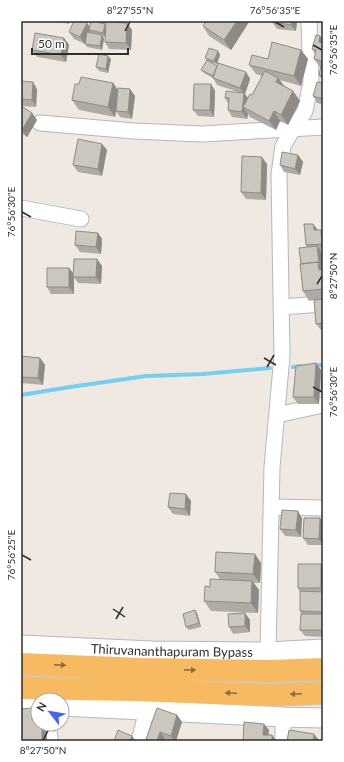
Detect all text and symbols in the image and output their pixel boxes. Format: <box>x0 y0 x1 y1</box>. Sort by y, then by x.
text: 8°27'55"N <box>107 4 153 16</box>
text: 76°56'35"E <box>250 4 300 16</box>
text: 76°56'35"E <box>327 25 339 75</box>
scale bar <box>32 30 128 56</box>
text: 50 m <box>38 36 65 51</box>
text: 76°56'30"E <box>5 187 17 237</box>
text: 8°27'50"N <box>327 253 339 299</box>
text: 76°56'30"E <box>327 367 339 417</box>
text: 76°56'25"E <box>5 530 17 580</box>
street label: Thiruvananthapuram Bypass <box>91 640 253 660</box>
one-way arrow <box>54 662 66 669</box>
one-way arrow <box>184 667 197 673</box>
one-way arrow <box>224 690 237 696</box>
one-way arrow <box>290 690 302 697</box>
north arrow <box>30 692 70 732</box>
text: N <box>33 700 49 714</box>
text: 8°27'50"N <box>20 744 66 756</box>

